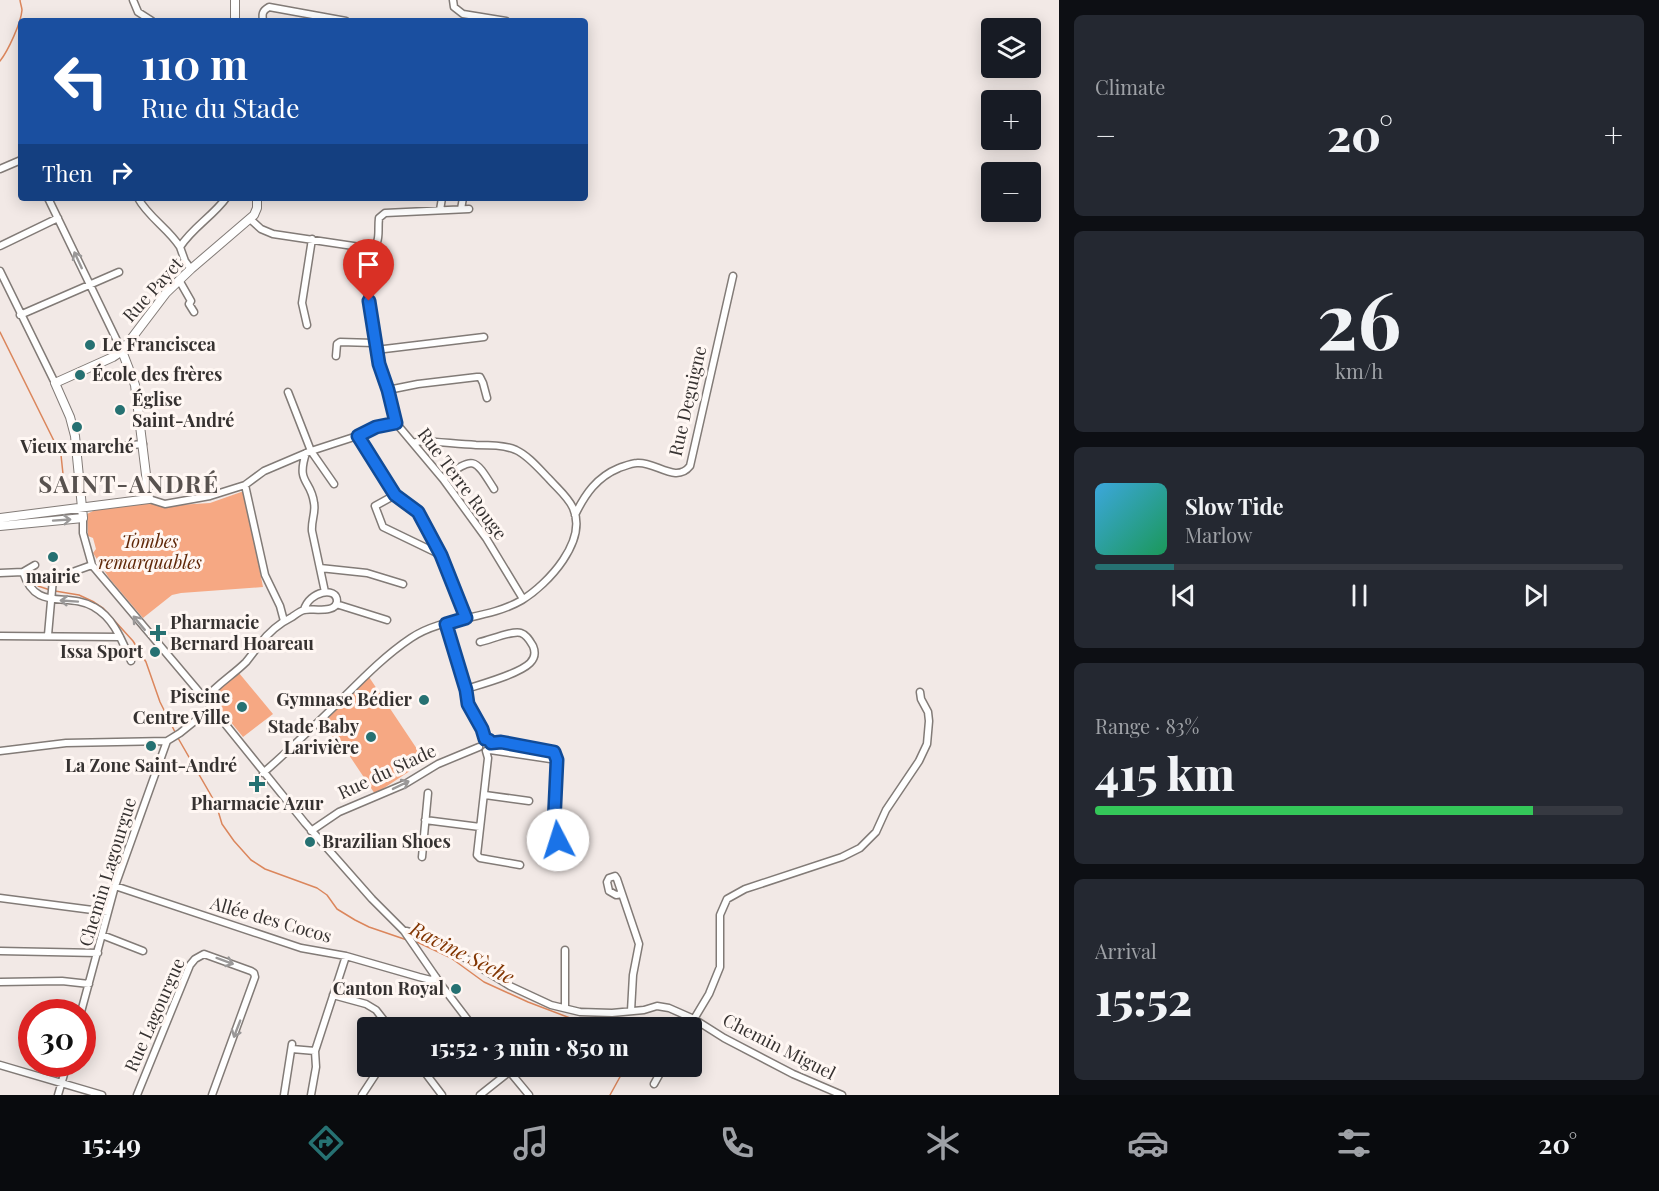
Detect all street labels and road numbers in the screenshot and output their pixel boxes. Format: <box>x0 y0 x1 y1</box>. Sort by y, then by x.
street label: Rue Payet <box>117 251 188 327</box>
street label: Rue Deguigne <box>663 343 711 458</box>
street label: Rue Terre Rouge <box>413 422 513 544</box>
street label: Rue du Stade <box>334 738 440 804</box>
street label: Chemin Lagourgue <box>73 794 141 949</box>
street label: Allée des Cocos <box>207 890 335 948</box>
street label: Rue Lagourgue <box>118 954 190 1075</box>
street label: Chemin Miguel <box>719 1007 840 1085</box>

